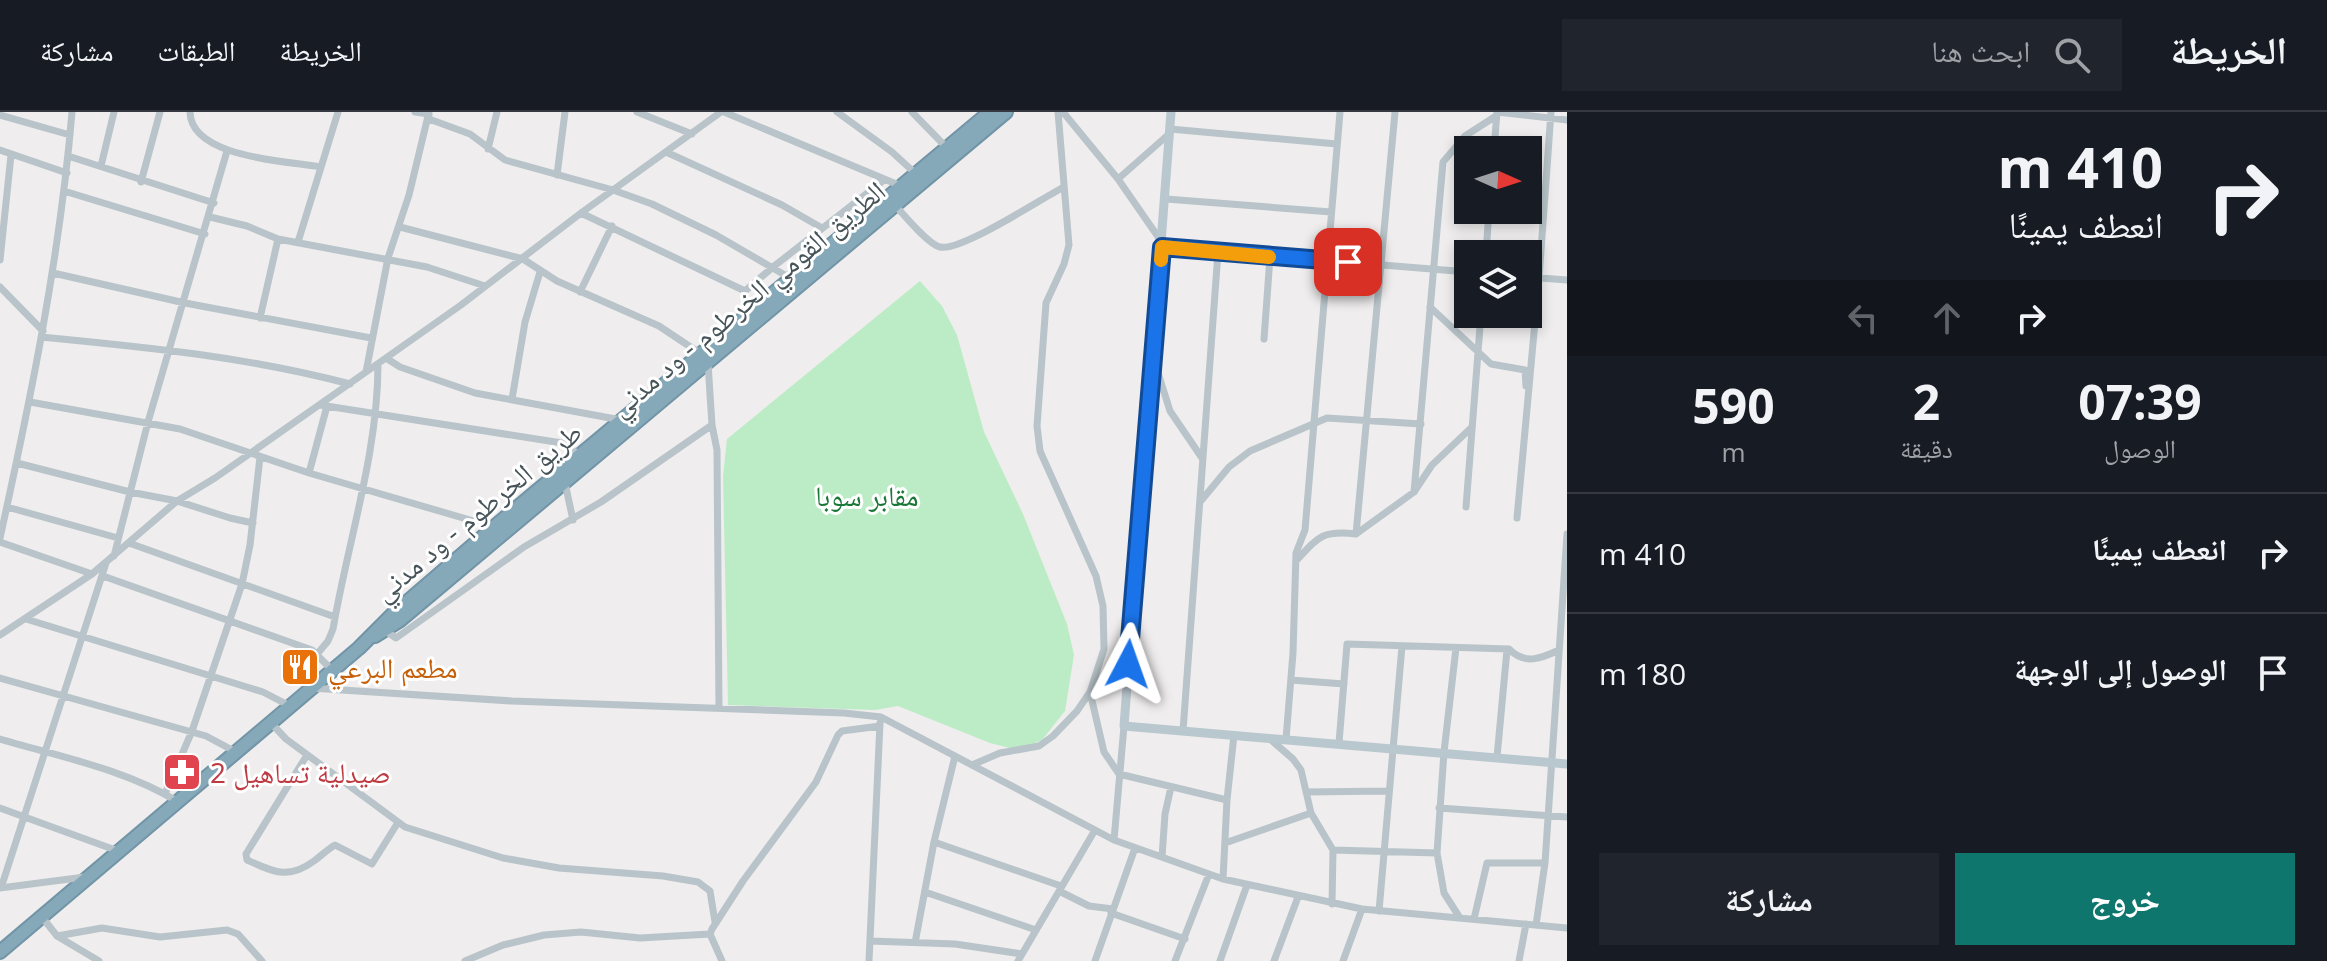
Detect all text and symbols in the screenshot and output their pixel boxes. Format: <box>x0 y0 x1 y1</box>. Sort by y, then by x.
search box <box>1562 19 2122 91</box>
text: الخريطة <box>2170 23 2287 75</box>
text: ابحث هنا <box>1931 30 2030 71</box>
text: مشاركة <box>40 31 114 69</box>
text: الطبقات <box>158 31 235 69</box>
text: الخريطة <box>279 31 362 69</box>
icon: search <box>2050 33 2094 77</box>
text: 410 m <box>1997 128 2163 204</box>
north arrow <box>1454 136 1542 224</box>
map controls <box>1454 136 1542 328</box>
icon: right <box>2191 144 2295 248</box>
street label: الطريق القومي الخرطوم - ود مدني <box>601 171 896 428</box>
text: انعطف يمينًا <box>2008 200 2163 249</box>
pin <box>1314 228 1382 296</box>
icon: arrive <box>1326 240 1370 284</box>
button: layers <box>1454 240 1542 328</box>
icon: left <box>1841 296 1885 340</box>
icon: ahead <box>1925 296 1969 340</box>
icon: right <box>2009 296 2053 340</box>
text: 2 <box>1913 369 1940 434</box>
text: 07:39 <box>2078 369 2202 434</box>
text: 590 <box>1692 373 1775 438</box>
street label: طريق الخرطوم - ود مدني <box>365 413 592 613</box>
text: دقيقة <box>1900 430 1953 466</box>
text: الوصول <box>2104 430 2176 466</box>
text: m <box>1721 434 1746 470</box>
park label: مقابر سوبا <box>815 476 919 514</box>
text: انعطف يمينًا <box>2092 528 2227 569</box>
icon: right <box>2251 531 2295 575</box>
text: 410 m <box>1599 533 1686 574</box>
position arrow <box>1086 622 1170 706</box>
restaurant icon: مطعم البرعي <box>279 646 321 688</box>
place label: مطعم البرعي <box>328 648 458 691</box>
text: الوصول إلى الوجهة <box>2014 648 2227 689</box>
icon: arrive <box>2251 651 2295 695</box>
text: 180 m <box>1599 653 1686 694</box>
pharmacy icon: صيدلية تساهيل 2 <box>161 751 203 793</box>
place label: صيدلية تساهيل 2 <box>210 753 391 791</box>
button: مشاركة <box>1599 853 1939 945</box>
button: خروج <box>1955 853 2295 945</box>

